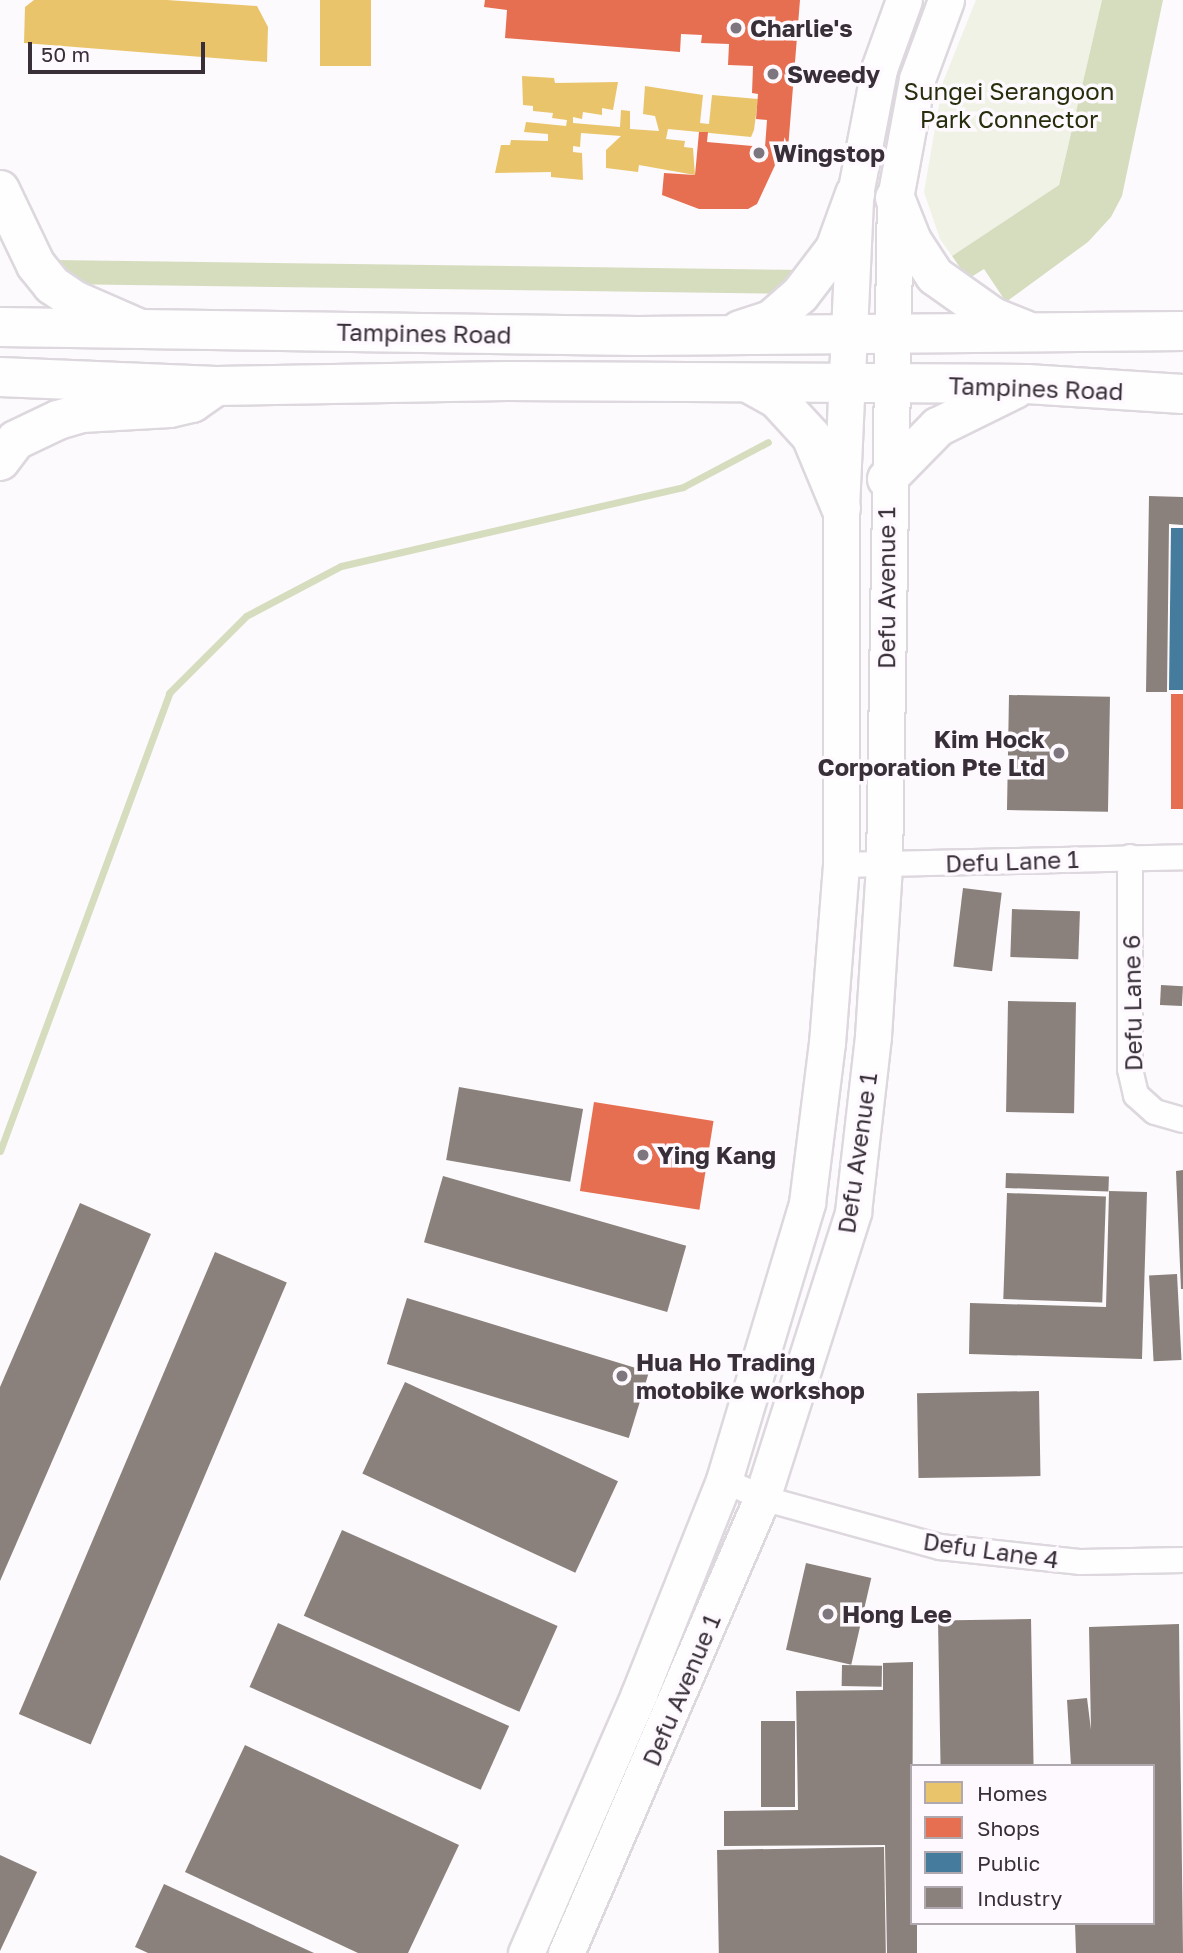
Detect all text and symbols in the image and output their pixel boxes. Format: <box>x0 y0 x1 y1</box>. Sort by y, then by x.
place label: Charlie's <box>750 14 853 42</box>
marker: Charlie's <box>728 20 744 36</box>
scale bar <box>32 28 208 72</box>
text: 50 m <box>41 41 90 67</box>
place label: Sweedy <box>787 60 880 88</box>
marker: Sweedy <box>765 66 781 82</box>
park label: Sungei Serangoon Park Connector <box>904 77 1114 133</box>
place label: Wingstop <box>773 139 885 167</box>
marker: Wingstop <box>751 145 767 161</box>
street label: Tampines Road <box>336 317 512 349</box>
street label: Tampines Road <box>948 371 1124 405</box>
street label: Defu Avenue 1 <box>872 507 900 669</box>
place label: Kim Hock Corporation Pte Ltd <box>818 725 1045 781</box>
marker: Kim Hock Corporation Pte Ltd <box>1051 745 1067 761</box>
street label: Defu Lane 1 <box>945 844 1079 878</box>
street label: Defu Lane 6 <box>1116 935 1148 1071</box>
street label: Defu Avenue 1 <box>831 1071 883 1235</box>
place label: Ying Kang <box>657 1141 776 1169</box>
marker: Ying Kang <box>635 1147 651 1163</box>
place label: Hua Ho Trading motobike workshop <box>636 1348 865 1404</box>
marker: Hua Ho Trading motobike workshop <box>614 1368 630 1384</box>
street label: Defu Lane 4 <box>921 1526 1061 1574</box>
place label: Hong Lee <box>842 1600 952 1628</box>
marker: Hong Lee <box>820 1606 836 1622</box>
street label: Defu Avenue 1 <box>636 1610 726 1770</box>
legend <box>910 1764 1155 1925</box>
text: Homes <box>977 1780 1047 1806</box>
text: Shops <box>977 1815 1040 1841</box>
text: Public <box>977 1850 1040 1876</box>
text: Industry <box>977 1885 1062 1911</box>

